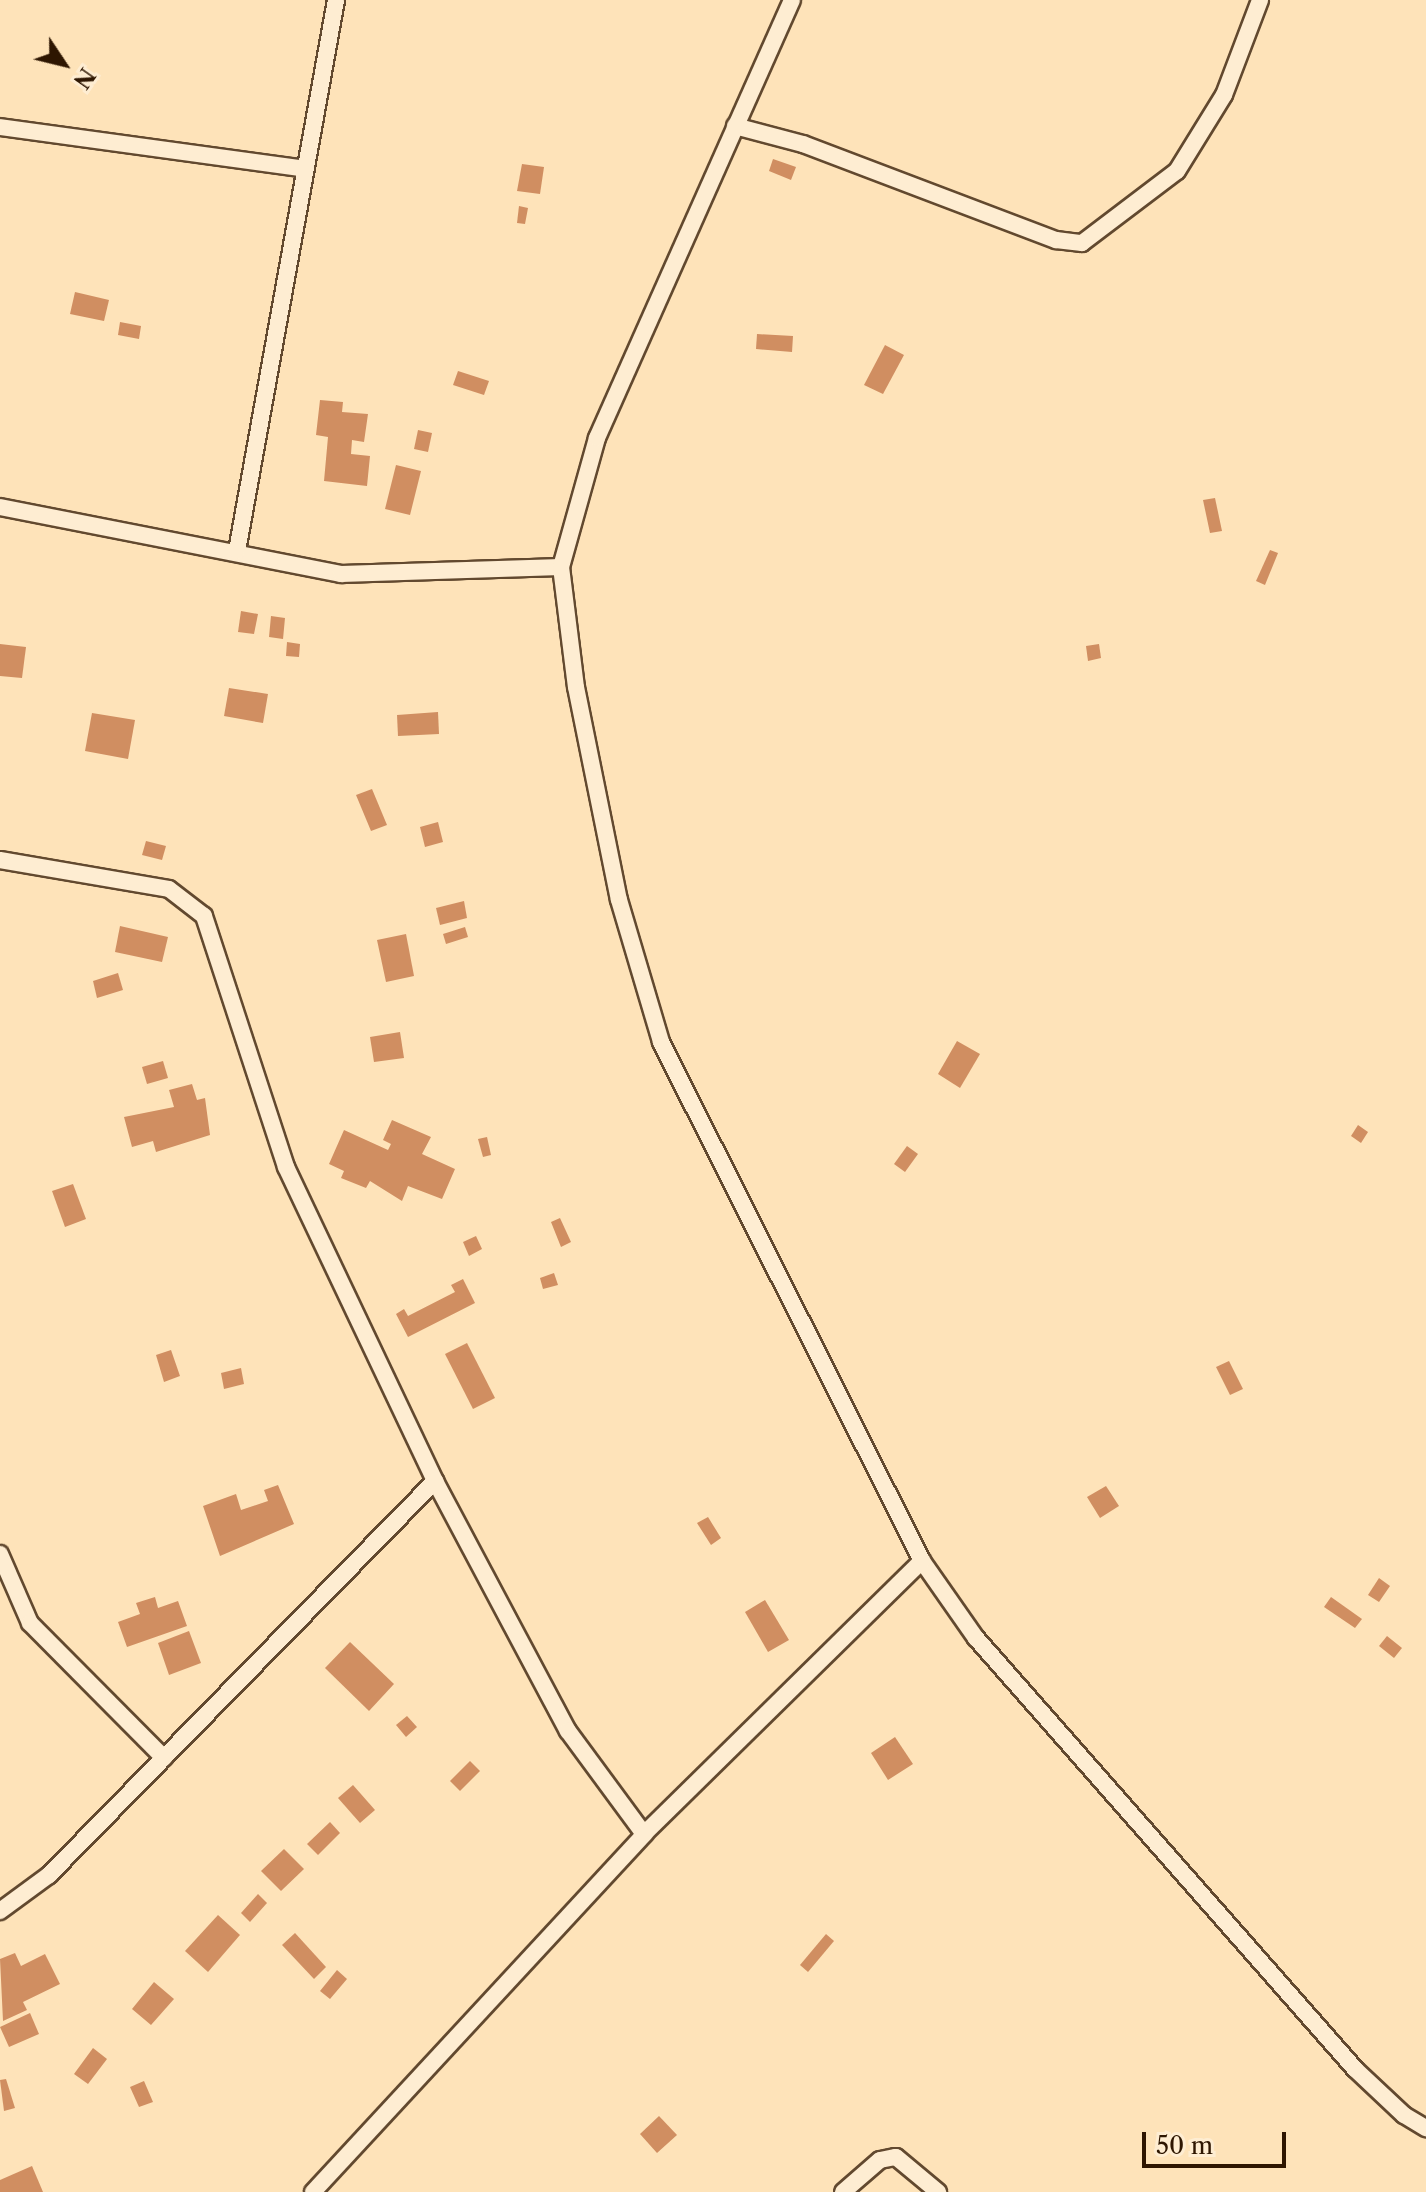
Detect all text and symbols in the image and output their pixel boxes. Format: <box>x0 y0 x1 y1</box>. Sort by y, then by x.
north arrow <box>24 24 104 104</box>
text: N <box>68 62 101 94</box>
scale bar <box>1146 2116 1290 2166</box>
text: 50 m <box>1156 2131 1213 2160</box>

